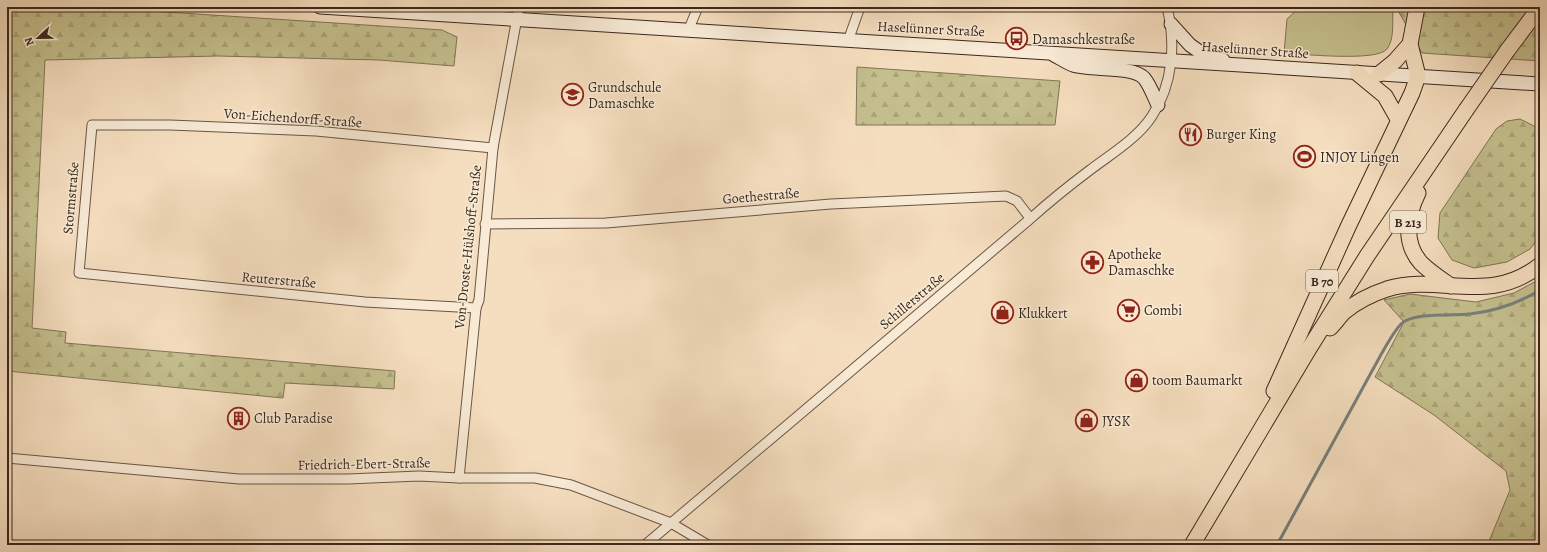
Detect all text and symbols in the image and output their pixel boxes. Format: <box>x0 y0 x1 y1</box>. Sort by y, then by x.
street label: Haselünner Straße <box>877 17 985 41</box>
north arrow <box>18 18 58 58</box>
bus stop icon: Damaschkestraße <box>1004 26 1030 52</box>
place label: Damaschkestraße <box>1032 30 1135 49</box>
text: N <box>21 35 38 48</box>
street label: Haselünner Straße <box>1201 37 1309 63</box>
place label: Grundschule Damaschke <box>588 78 662 113</box>
school or university icon: Grundschule Damaschke <box>559 82 585 108</box>
street label: Von-Eichendorff-Straße <box>222 104 363 132</box>
restaurant icon: Burger King <box>1178 121 1204 147</box>
place label: Burger King <box>1206 125 1276 144</box>
sports icon: INJOY Lingen <box>1291 144 1317 170</box>
place label: INJOY Lingen <box>1320 148 1399 167</box>
street label: Stormstraße <box>58 161 84 235</box>
street label: Von-Droste-Hülshoff-Straße <box>450 164 486 331</box>
street label: Goethestraße <box>722 183 800 209</box>
road number: B 213 <box>1390 211 1426 233</box>
place label: Apotheke Damaschke <box>1107 245 1175 280</box>
pharmacy icon: Apotheke Damaschke <box>1080 249 1106 275</box>
street label: Reuterstraße <box>241 267 317 293</box>
street label: Schillerstraße <box>875 268 949 334</box>
road number: B 70 <box>1306 270 1338 292</box>
supermarket icon: Combi <box>1116 297 1142 323</box>
shop icon: Klukkert <box>990 300 1016 326</box>
place label: Combi <box>1144 301 1182 320</box>
place label: Klukkert <box>1018 304 1068 323</box>
shop icon: toom Baumarkt <box>1123 367 1149 393</box>
place label: toom Baumarkt <box>1152 371 1243 390</box>
building icon: Club Paradise <box>225 405 251 431</box>
shop icon: JYSK <box>1074 408 1100 434</box>
place label: Club Paradise <box>254 409 333 428</box>
place label: JYSK <box>1102 412 1131 431</box>
street label: Friedrich-Ebert-Straße <box>297 453 431 475</box>

